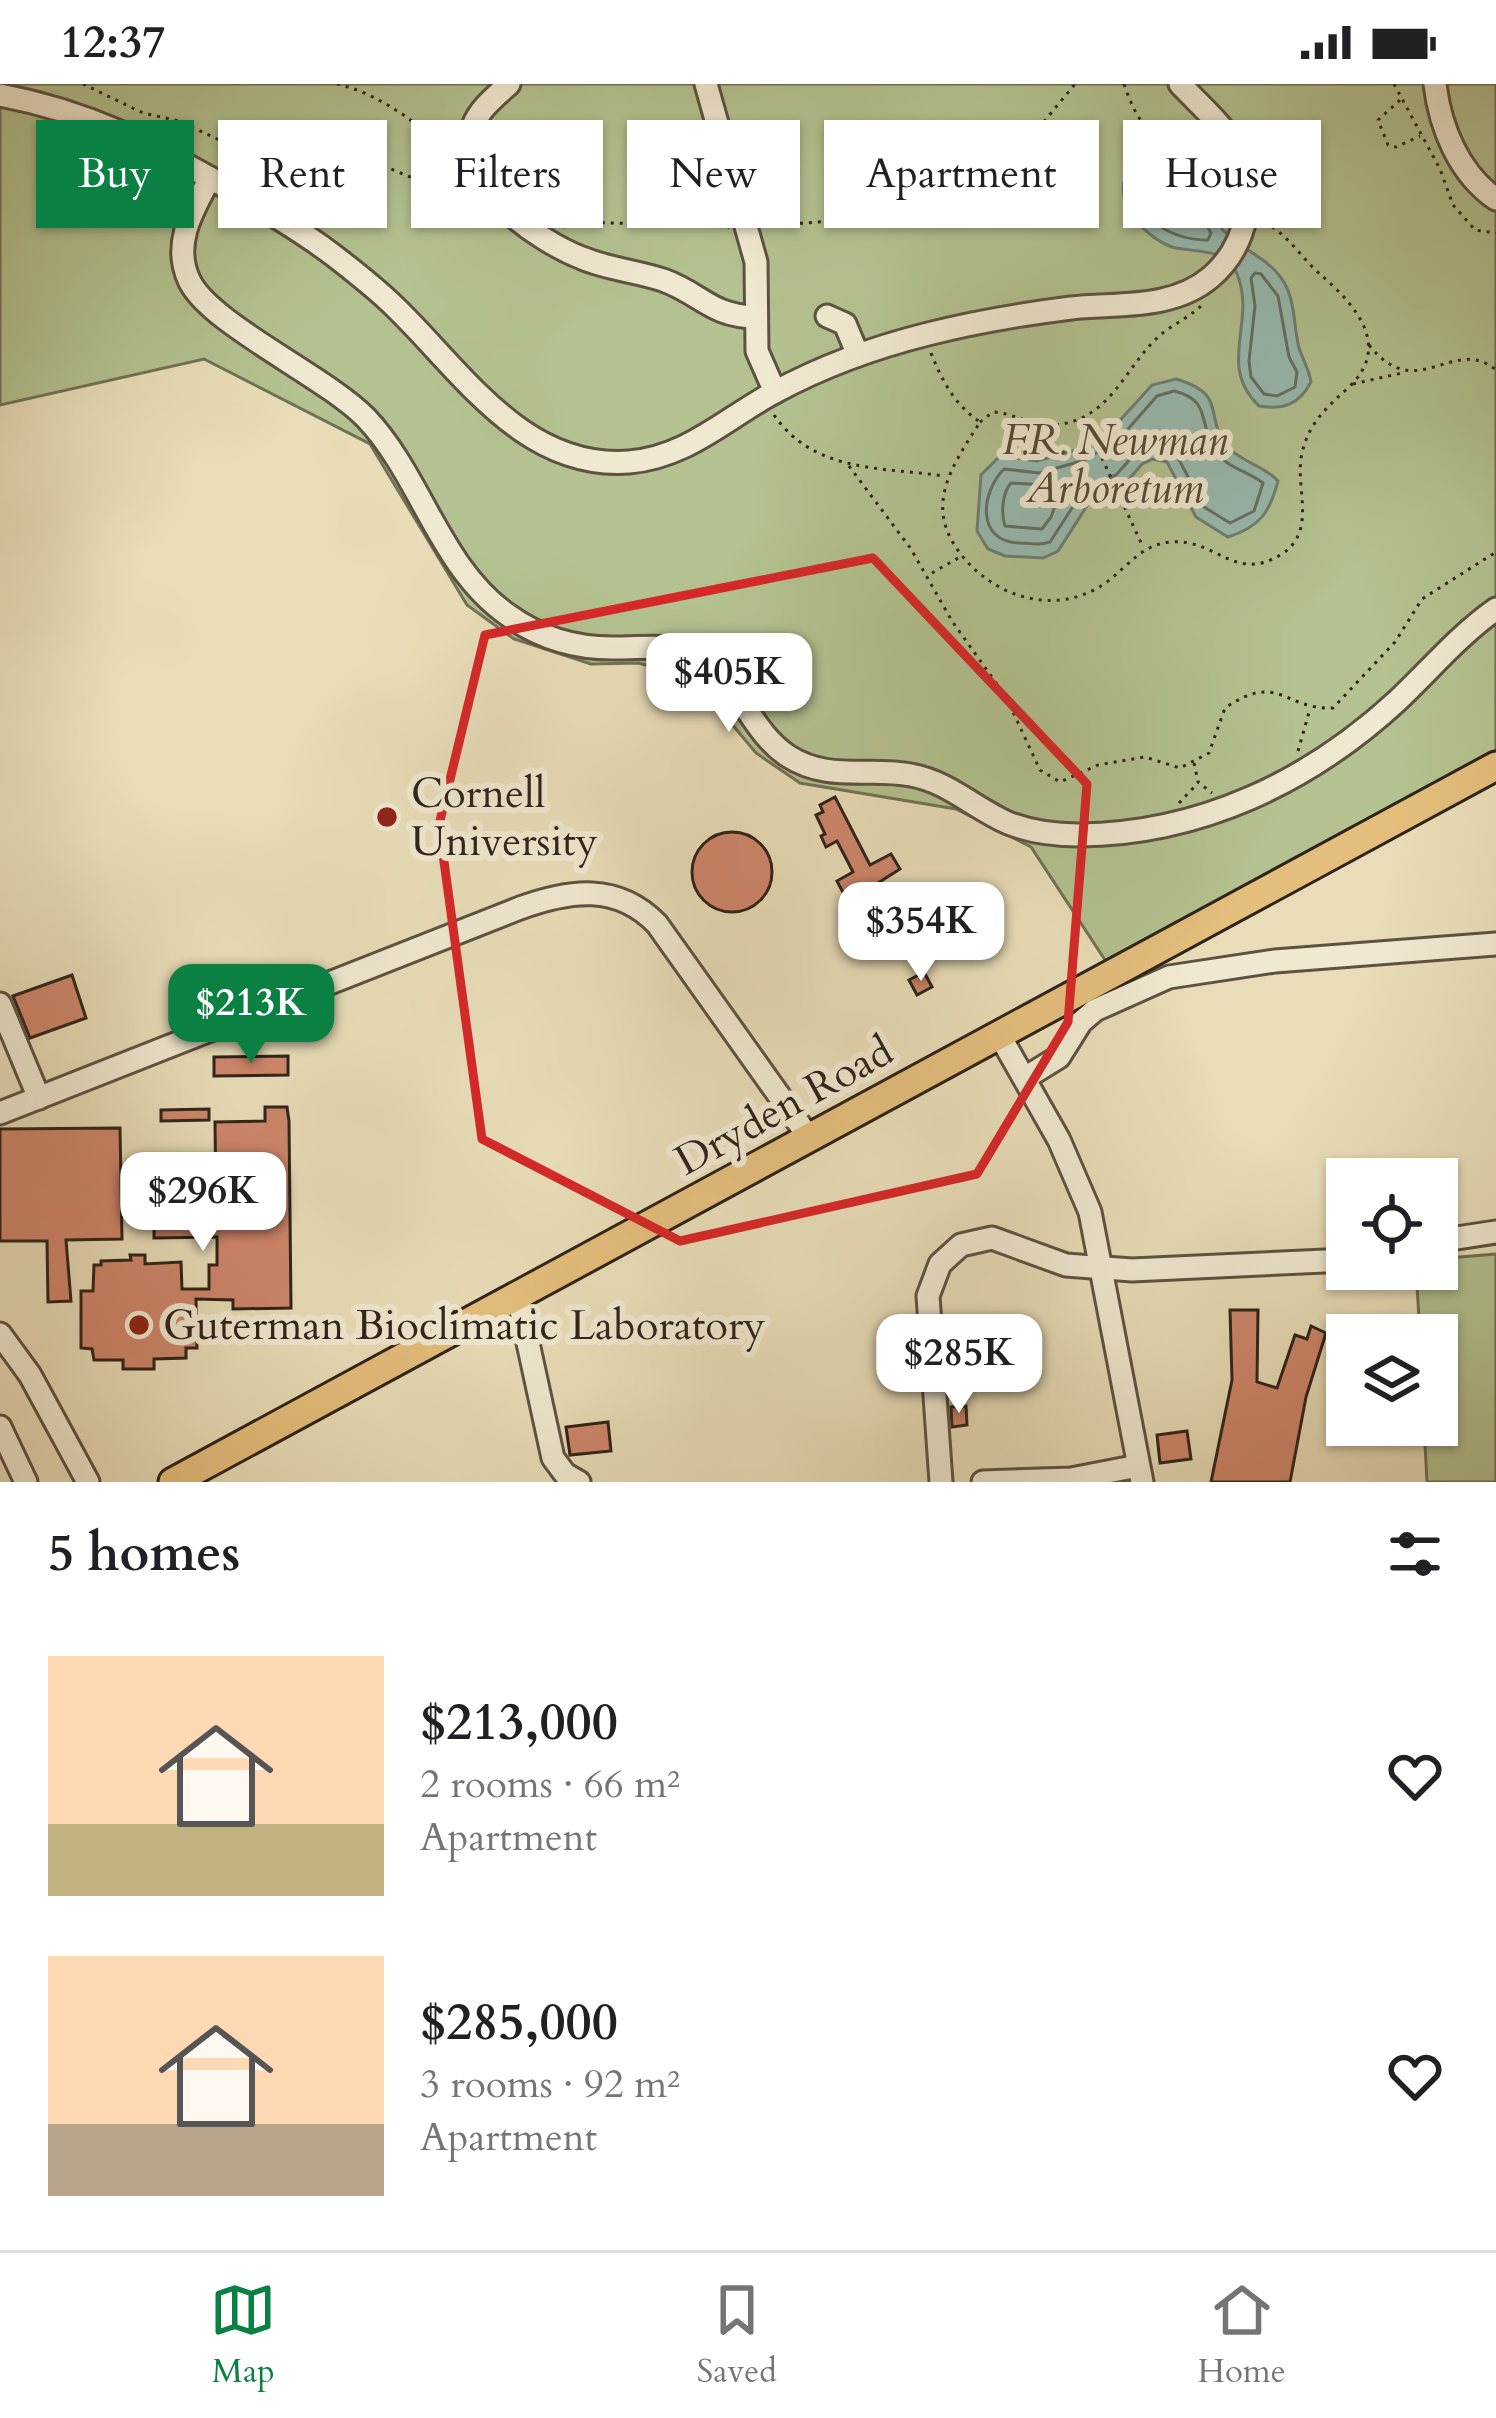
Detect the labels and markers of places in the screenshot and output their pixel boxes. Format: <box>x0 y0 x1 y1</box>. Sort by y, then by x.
pin: $405K <box>645 633 813 735</box>
place label: Cornell University <box>411 765 598 870</box>
marker: Cornell University <box>374 804 400 830</box>
pin: $354K <box>837 882 1005 984</box>
pin: $213K <box>167 964 335 1066</box>
pin: $296K <box>119 1152 287 1254</box>
place label: Guterman Bioclimatic Laboratory <box>163 1297 765 1354</box>
marker: Guterman Bioclimatic Laboratory <box>126 1312 152 1338</box>
pin: $285K <box>875 1314 1043 1416</box>

